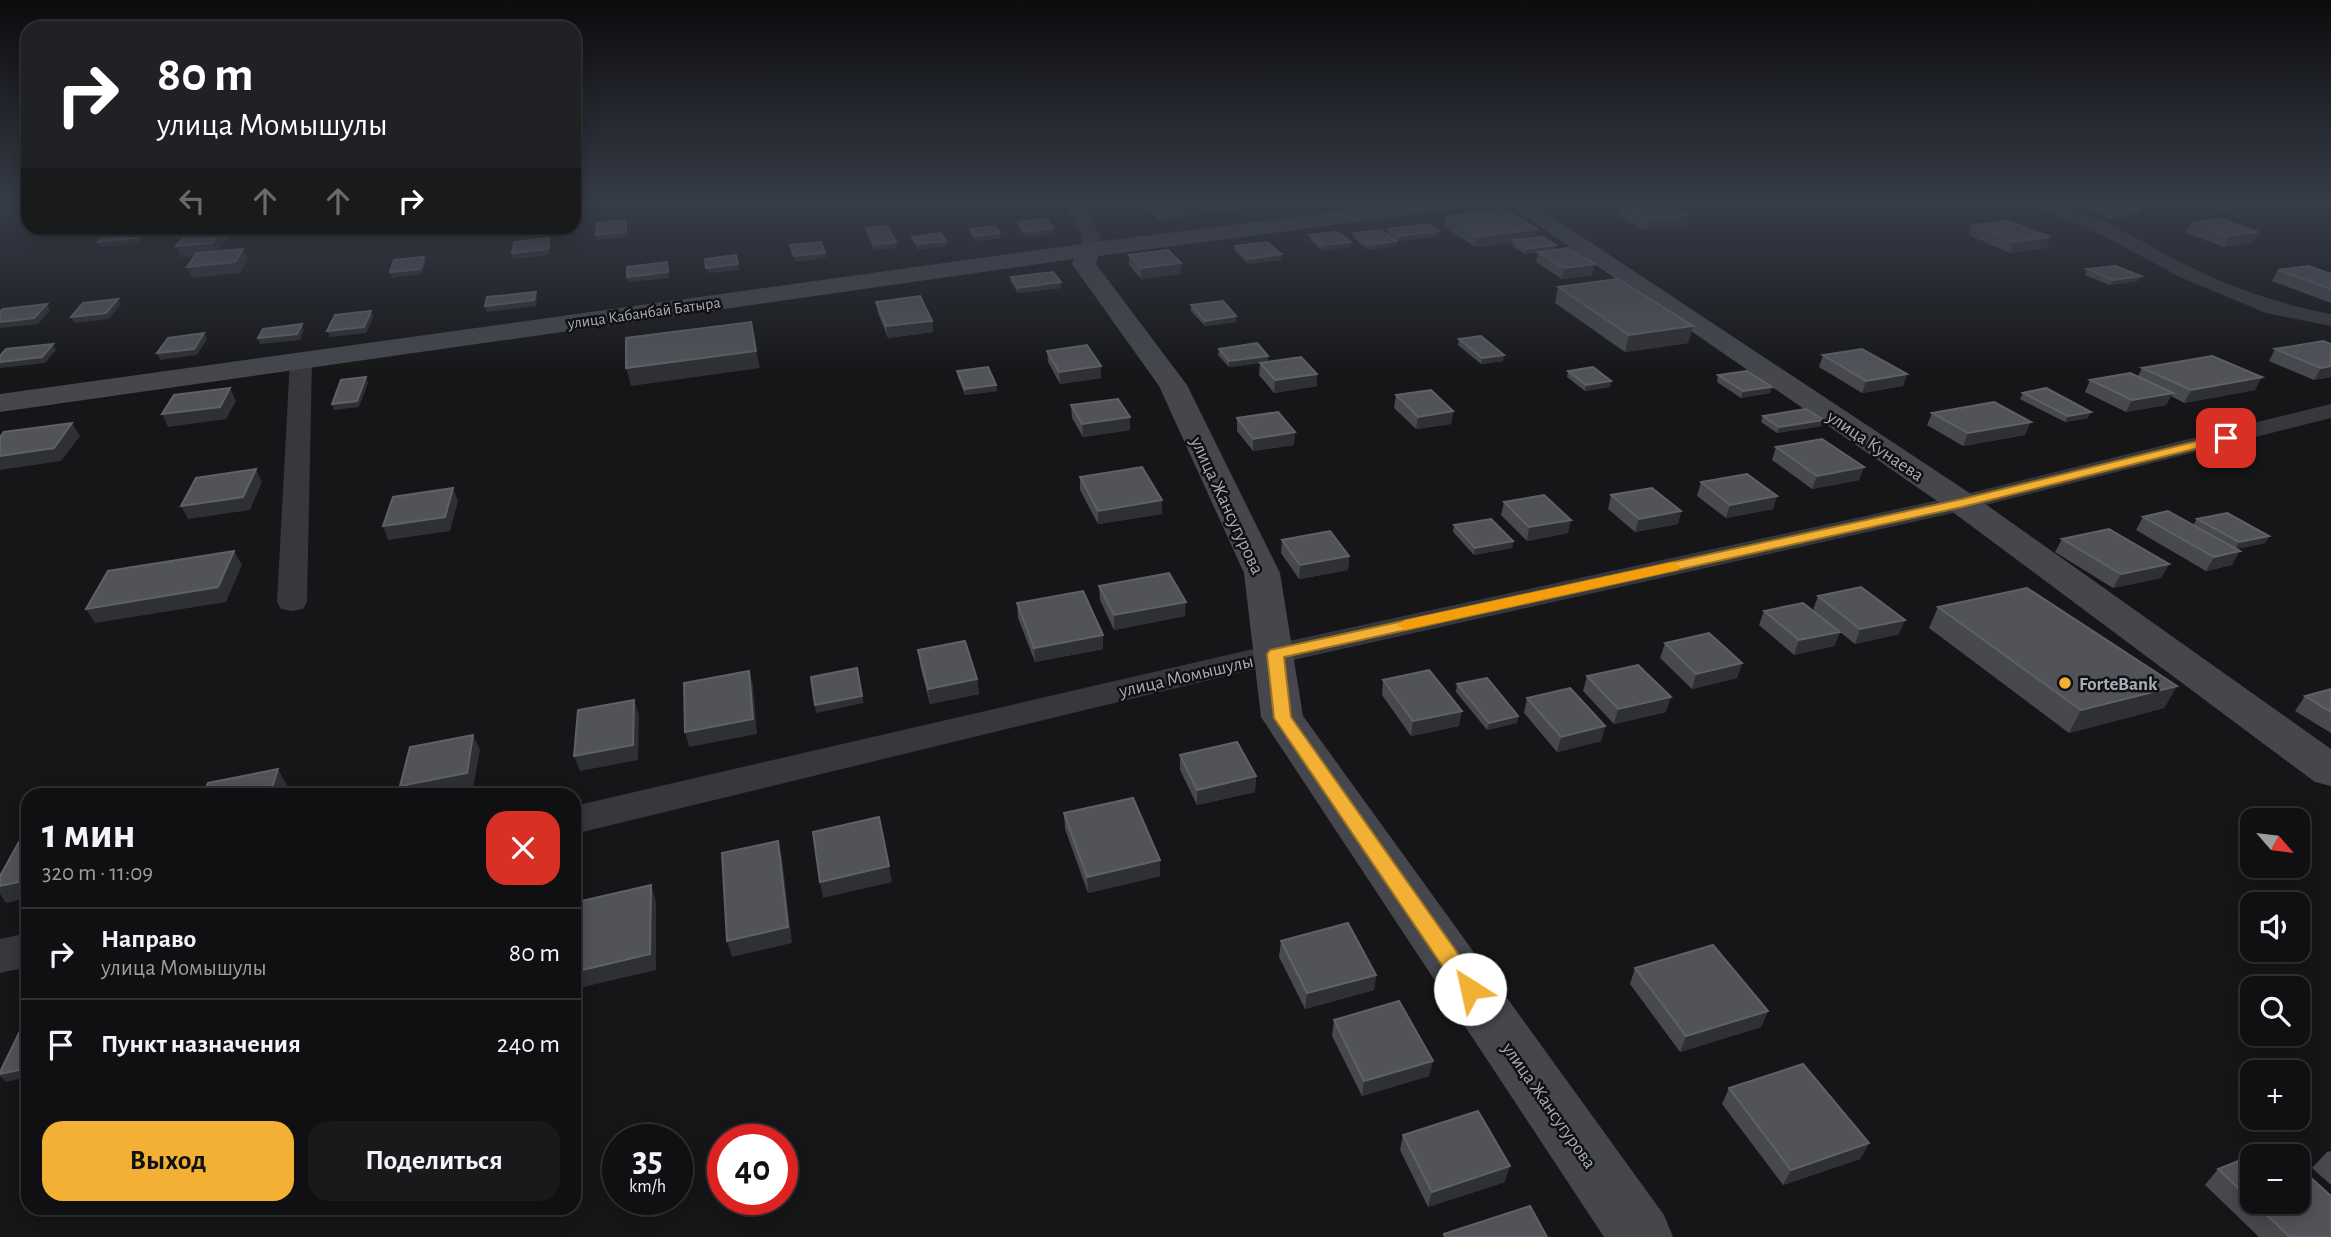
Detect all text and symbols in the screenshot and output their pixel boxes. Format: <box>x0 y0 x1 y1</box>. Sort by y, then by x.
icon: right <box>42 49 133 140</box>
text: 80 m <box>157 51 254 100</box>
text: улица Момышулы <box>157 109 388 141</box>
icon: left <box>173 182 211 220</box>
icon: ahead <box>246 182 284 220</box>
icon: ahead <box>319 182 357 220</box>
icon: right <box>392 182 430 220</box>
street label: улица Кабанбай Батыра <box>566 294 722 333</box>
street label: улица Кунаева <box>1823 406 1927 486</box>
pin <box>2196 408 2256 468</box>
icon: arrive <box>2207 419 2245 457</box>
street label: улица Жансугурова <box>1186 433 1267 578</box>
street label: улица Момышулы <box>1116 652 1255 701</box>
marker: ForteBank <box>2057 675 2073 691</box>
place label: ForteBank <box>2079 675 2158 694</box>
north arrow <box>2240 808 2310 878</box>
map controls <box>2240 808 2310 1214</box>
button: close <box>486 811 560 885</box>
text: 1 мин <box>42 813 136 855</box>
text: 320 m · 11:09 <box>42 862 153 885</box>
button: sound <box>2240 892 2310 962</box>
text: Направо <box>101 926 196 952</box>
icon: right <box>42 935 80 973</box>
text: 80 m <box>509 940 560 966</box>
position arrow <box>1433 952 1507 1026</box>
text: улица Момышулы <box>101 957 267 980</box>
button: search <box>2240 976 2310 1046</box>
icon: arrive <box>42 1026 80 1064</box>
text: Пункт назначения <box>101 1031 301 1057</box>
text: 240 m <box>497 1031 560 1057</box>
street label: улица Жансугурова <box>1498 1039 1600 1173</box>
button: + <box>2240 1060 2310 1130</box>
button: Выход <box>42 1121 294 1201</box>
button: Поделиться <box>308 1121 560 1201</box>
speed limit sign: 40 <box>707 1124 798 1215</box>
text: 35 <box>632 1143 663 1178</box>
button: − <box>2240 1144 2310 1214</box>
text: km/h <box>629 1178 666 1196</box>

